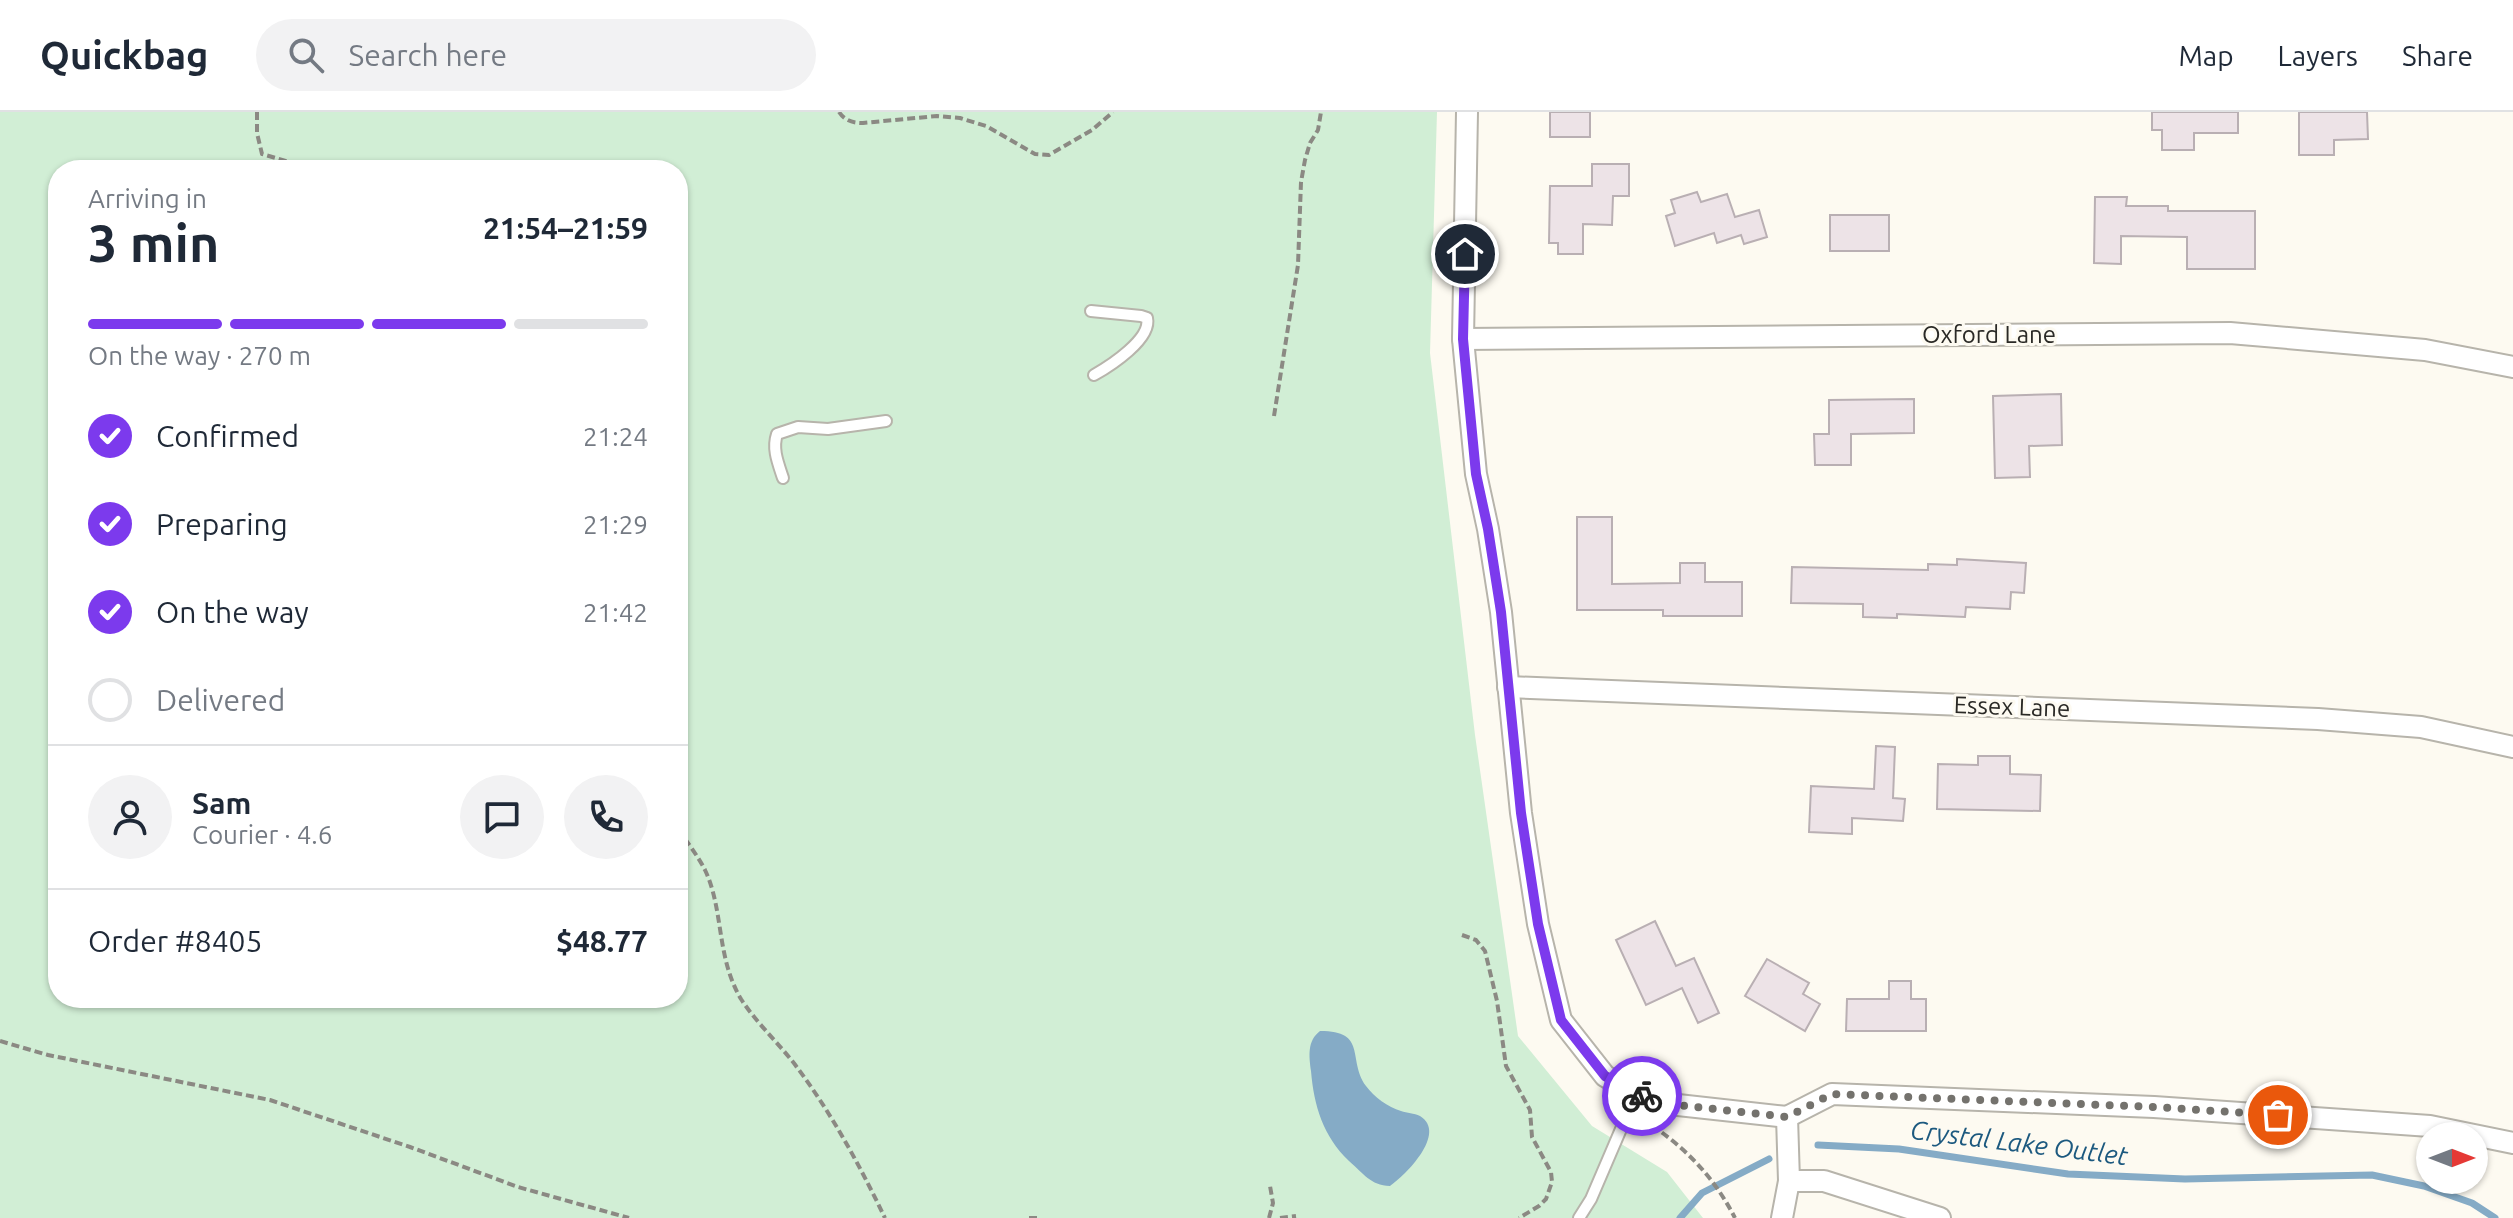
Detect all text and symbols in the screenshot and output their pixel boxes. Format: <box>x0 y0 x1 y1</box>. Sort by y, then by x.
search box <box>256 19 816 91</box>
icon: search <box>284 33 328 77</box>
text: Quickbag <box>40 34 208 76</box>
text: Search here <box>348 38 507 72</box>
text: Map <box>2178 40 2234 71</box>
text: Layers <box>2278 40 2358 71</box>
text: Share <box>2402 40 2473 71</box>
text: Arriving in <box>88 184 207 213</box>
text: 21:54–21:59 <box>483 211 648 245</box>
text: 3 min <box>88 214 219 272</box>
pin <box>1431 220 1499 288</box>
icon: home <box>1443 232 1487 276</box>
street label: Oxford Lane <box>1922 321 2056 348</box>
text: On the way · 270 m <box>88 341 311 370</box>
icon: check <box>88 414 132 458</box>
text: Confirmed <box>156 419 299 453</box>
text: 21:24 <box>583 422 648 451</box>
icon: check <box>88 502 132 546</box>
text: Preparing <box>156 507 288 541</box>
text: 21:29 <box>583 510 648 539</box>
icon: check <box>88 590 132 634</box>
text: On the way <box>156 595 309 629</box>
text: 21:42 <box>583 598 648 627</box>
text: Delivered <box>156 683 285 717</box>
street label: Essex Lane <box>1953 691 2071 722</box>
button: person <box>88 775 172 859</box>
button: chat <box>460 775 544 859</box>
button: phone <box>564 775 648 859</box>
text: Sam <box>192 786 251 820</box>
text: Courier · 4.6 <box>192 820 332 849</box>
text: Order #8405 <box>88 924 262 958</box>
text: $48.77 <box>556 924 648 958</box>
courier <box>1602 1056 1682 1136</box>
icon: bike <box>1620 1074 1664 1118</box>
pin <box>2244 1081 2312 1149</box>
icon: bag <box>2256 1093 2300 1137</box>
water label: Crystal Lake Outlet <box>1909 1115 2130 1170</box>
north arrow <box>2416 1122 2488 1194</box>
map controls <box>2416 1122 2488 1194</box>

